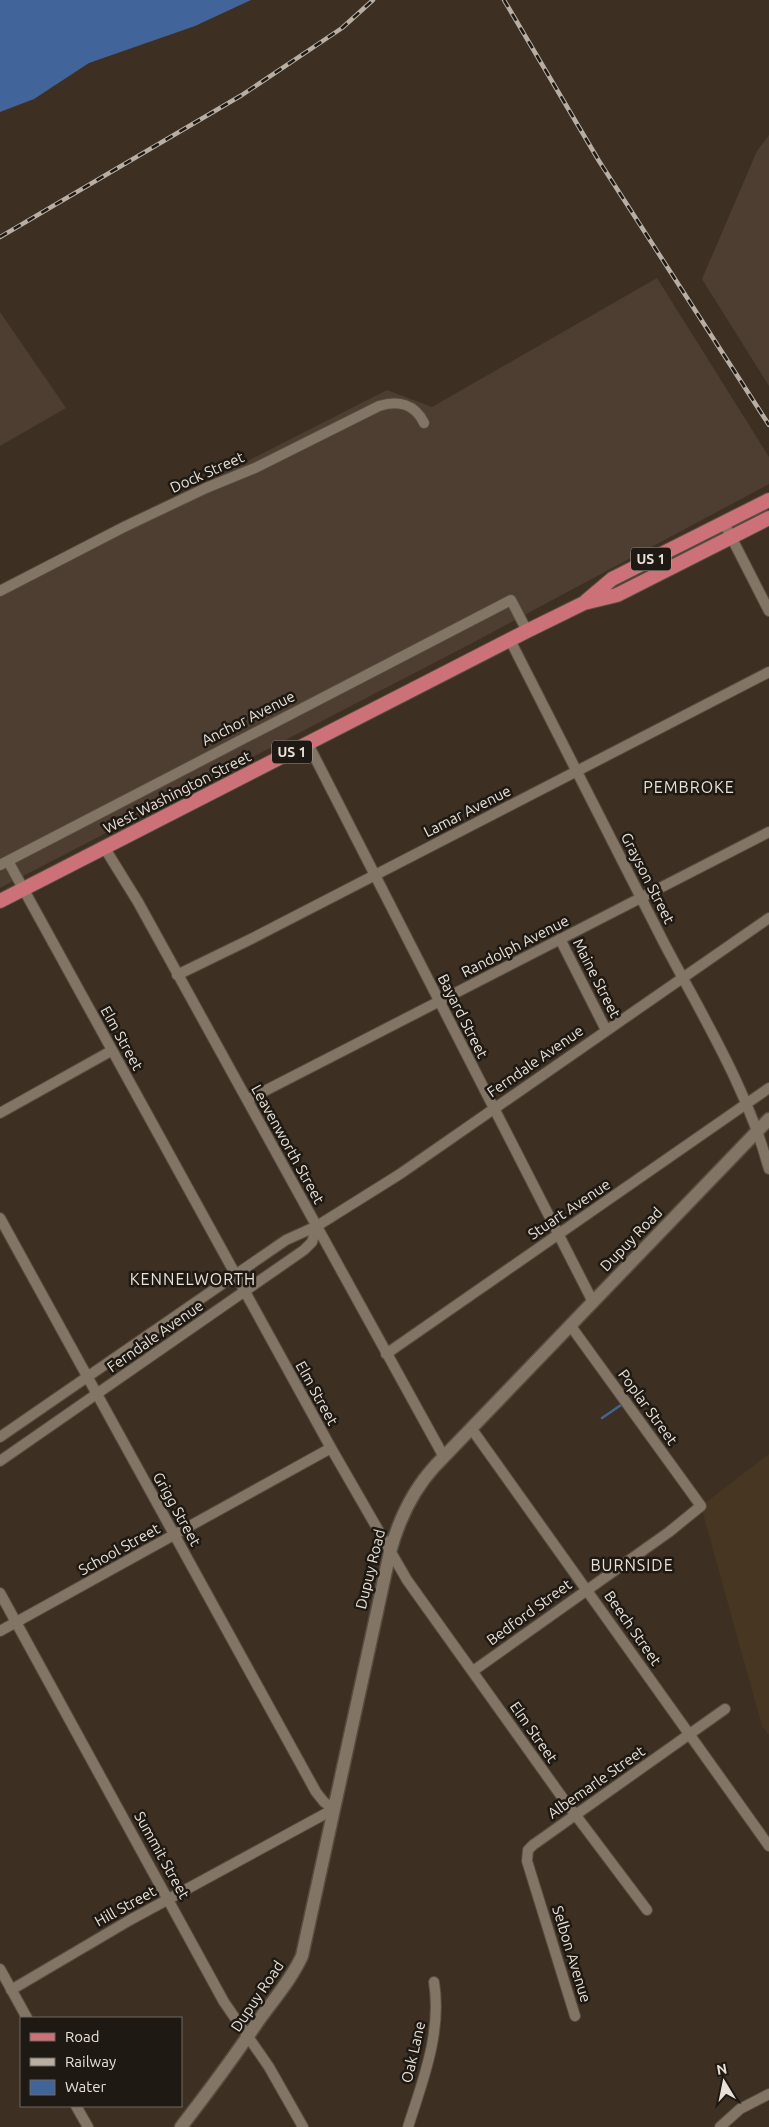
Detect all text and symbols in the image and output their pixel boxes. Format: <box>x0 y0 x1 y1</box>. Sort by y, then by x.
street label: Dock Street <box>167 448 247 496</box>
road number: US 1 <box>631 548 671 570</box>
street label: Anchor Avenue <box>199 687 297 749</box>
road number: US 1 <box>272 740 312 764</box>
street label: West Washington Street <box>100 747 254 837</box>
district label: PEMBROKE <box>643 778 735 796</box>
street label: Lamar Avenue <box>421 782 513 840</box>
street label: Grayson Street <box>618 830 678 926</box>
street label: Randolph Avenue <box>458 912 572 980</box>
street label: Maine Street <box>570 936 624 1021</box>
street label: Bayard Street <box>435 971 491 1061</box>
street label: Elm Street <box>97 1003 147 1073</box>
street label: Ferndale Avenue <box>484 1022 586 1100</box>
street label: Leavenworth Street <box>248 1081 328 1207</box>
street label: Stuart Avenue <box>525 1175 613 1243</box>
street label: Dupuy Road <box>597 1204 665 1274</box>
district label: KENNELWORTH <box>130 1270 256 1288</box>
street label: Ferndale Avenue <box>104 1297 206 1375</box>
street label: Elm Street <box>292 1358 342 1428</box>
street label: Poplar Street <box>615 1366 681 1448</box>
street label: Grigg Street <box>150 1469 204 1549</box>
street label: School Street <box>75 1520 163 1578</box>
street label: Dupuy Road <box>352 1527 388 1611</box>
district label: BURNSIDE <box>590 1556 674 1574</box>
street label: Bedford Street <box>483 1575 575 1649</box>
street label: Beech Street <box>601 1588 665 1669</box>
street label: Elm Street <box>507 1698 561 1766</box>
street label: Albemarle Street <box>544 1742 648 1822</box>
street label: Summit Street <box>131 1808 193 1902</box>
street label: Hill Street <box>91 1882 159 1930</box>
street label: Selbon Avenue <box>549 1904 595 2004</box>
street label: Dupuy Road <box>227 1957 287 2035</box>
legend <box>20 2017 182 2107</box>
street label: Oak Lane <box>398 2020 428 2084</box>
text: Road <box>65 2028 100 2045</box>
text: Railway <box>65 2053 116 2070</box>
north arrow <box>699 2057 749 2107</box>
text: N <box>715 2060 728 2078</box>
text: Water <box>65 2078 106 2095</box>

